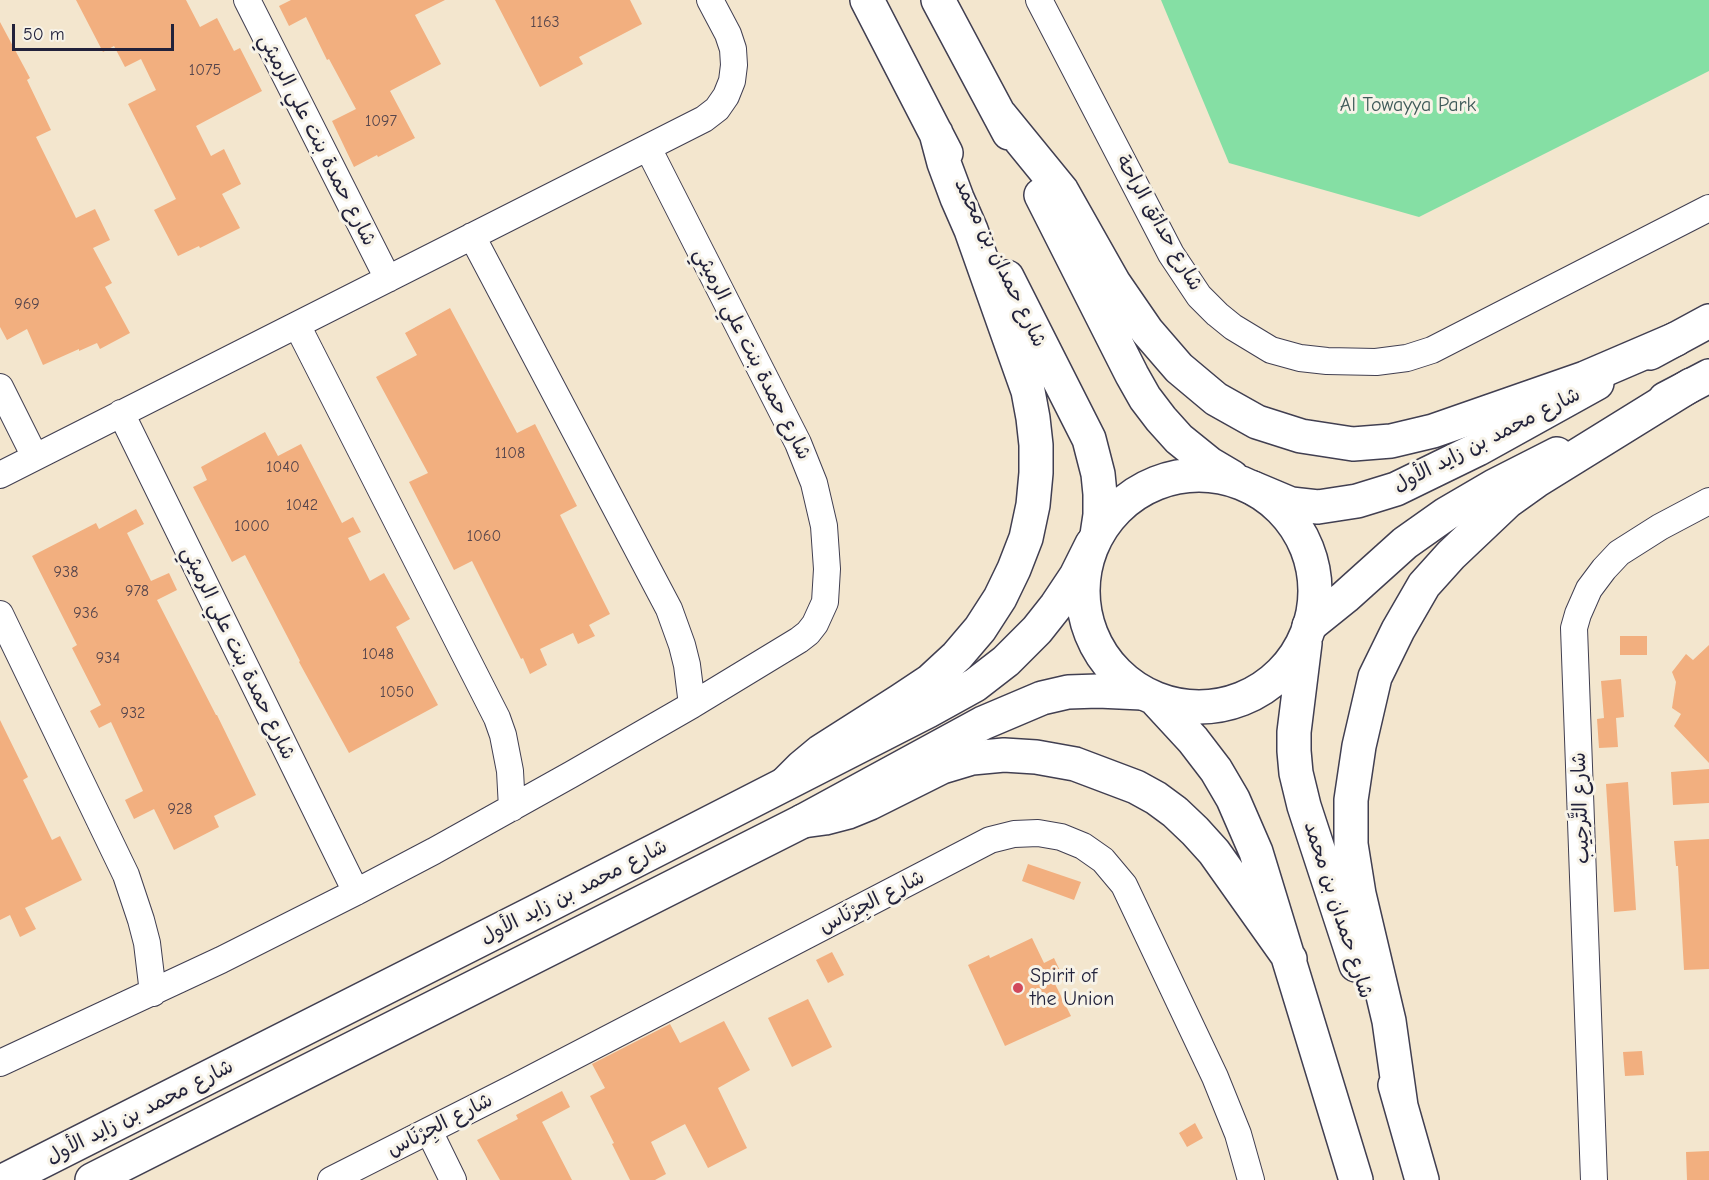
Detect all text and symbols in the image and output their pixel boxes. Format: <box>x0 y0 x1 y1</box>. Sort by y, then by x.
scale bar <box>15 12 177 50</box>
house number: 1163 <box>530 12 560 32</box>
text: 50 m <box>23 24 65 45</box>
street label: شارع حمدة بنت علي الرميثي <box>253 30 381 250</box>
house number: 1075 <box>189 60 221 80</box>
park label: Al Towayya Park <box>1340 93 1476 117</box>
house number: 1097 <box>365 111 397 131</box>
street label: شارع حدائق الراحة <box>1110 151 1208 295</box>
street label: شارع حمدان بن محمد <box>949 175 1051 351</box>
street label: شارع حمدة بنت علي الرميثي <box>688 244 816 464</box>
house number: 969 <box>14 294 40 314</box>
street label: شارع محمد بن زايد الأول <box>1390 382 1584 498</box>
house number: 1108 <box>495 443 525 463</box>
house number: 1040 <box>266 457 300 477</box>
house number: 1042 <box>286 495 318 515</box>
house number: 1000 <box>234 516 270 536</box>
house number: 1060 <box>467 526 501 546</box>
street label: شارع حمدة بنت علي الرميثي <box>176 542 300 764</box>
house number: 938 <box>54 562 78 582</box>
house number: 978 <box>125 581 149 601</box>
house number: 936 <box>73 603 99 623</box>
house number: 1048 <box>362 644 394 664</box>
house number: 934 <box>96 648 120 668</box>
house number: 1050 <box>380 682 414 702</box>
house number: 932 <box>121 703 145 723</box>
street label: شارع التَّرحِيب <box>1567 752 1595 864</box>
house number: 928 <box>167 799 193 819</box>
street label: شارع حمدان بن محمد <box>1298 819 1378 1001</box>
street label: شارع محمد بن زايد الأول <box>477 834 671 950</box>
street label: شارع الجِرْنَاس <box>815 865 929 939</box>
place label: Spirit of the Union <box>1030 964 1114 1011</box>
marker: Spirit of the Union <box>1011 981 1025 995</box>
street label: شارع محمد بن زايد الأول <box>43 1054 237 1170</box>
street label: شارع الجِرْنَاس <box>383 1088 497 1162</box>

